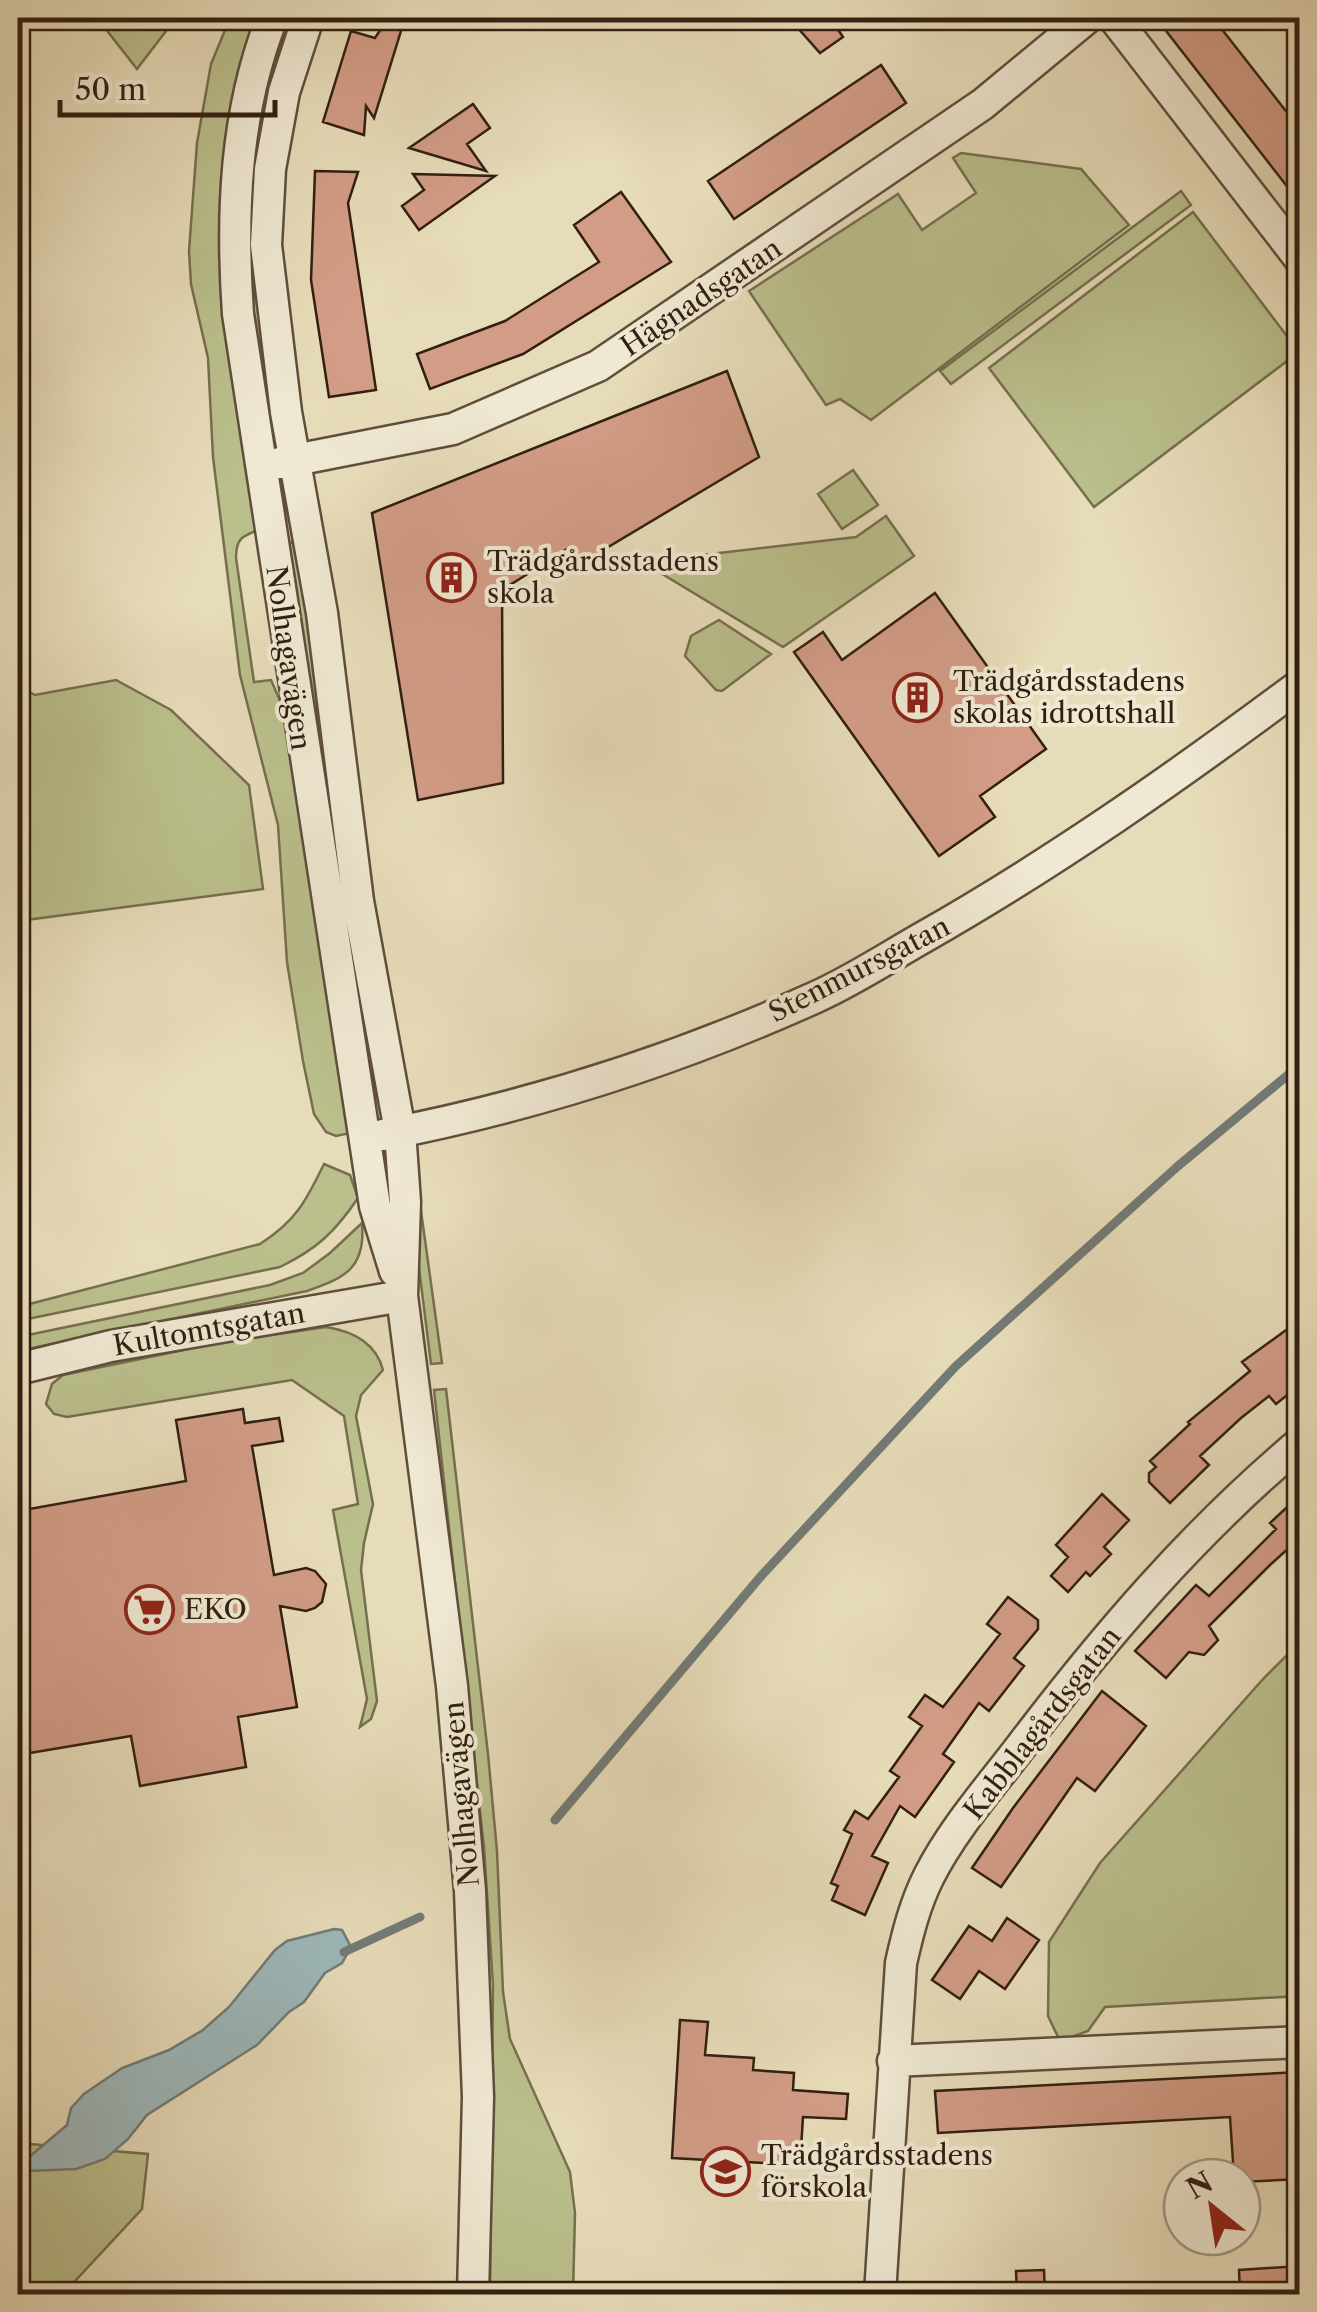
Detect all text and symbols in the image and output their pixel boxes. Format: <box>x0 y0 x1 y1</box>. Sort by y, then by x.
scale bar <box>60 55 275 117</box>
text: 50 m <box>75 71 146 108</box>
street label: Hägnadsgatan <box>614 231 788 363</box>
place label: Trädgårdsstadens skola <box>487 544 719 610</box>
building icon: Trädgårdsstadens skola <box>426 551 478 603</box>
street label: Nolhagavägen <box>259 564 319 752</box>
place label: Trädgårdsstadens skolas idrottshall <box>953 664 1185 730</box>
building icon: Trädgårdsstadens skolas idrottshall <box>892 671 944 723</box>
street label: Stenmursgatan <box>763 909 955 1029</box>
street label: Kultomtsgatan <box>110 1295 308 1363</box>
supermarket icon: EKO <box>123 1583 175 1635</box>
place label: EKO <box>184 1592 247 1626</box>
street label: Kabblagårdsgatan <box>956 1620 1128 1826</box>
street label: Nolhagavägen <box>436 1700 486 1888</box>
place label: Trädgårdsstadens förskola <box>761 2138 993 2204</box>
school or university icon: Trädgårdsstadens förskola <box>700 2145 752 2197</box>
north arrow <box>1162 2157 1262 2257</box>
text: N <box>1180 2165 1219 2206</box>

